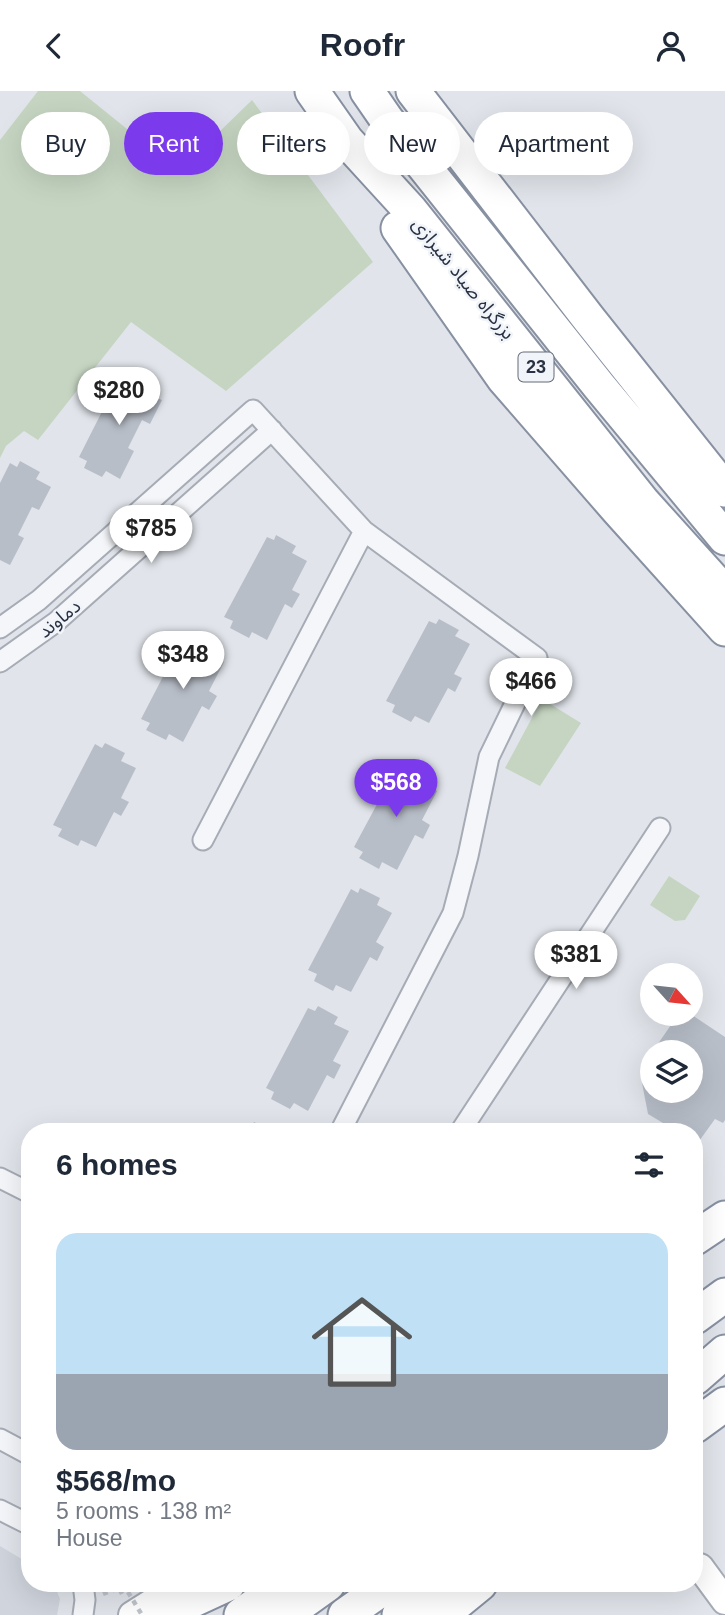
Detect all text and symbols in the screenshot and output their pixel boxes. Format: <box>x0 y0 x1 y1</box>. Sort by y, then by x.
icon: back <box>35 27 73 65</box>
text: Roofr <box>320 27 405 63</box>
icon: person <box>652 27 690 65</box>
chip: Buy <box>21 112 110 175</box>
chip: Rent <box>124 112 223 175</box>
chip: Filters <box>237 112 350 175</box>
chip: New <box>364 112 460 175</box>
chip: Apartment <box>474 112 633 175</box>
street label: بزرگراه صیاد شیرازی <box>407 213 519 344</box>
road number: 23 <box>518 353 554 381</box>
pin: $280 <box>78 367 160 427</box>
text: $280 <box>93 377 145 403</box>
pin: $785 <box>110 505 192 565</box>
text: $785 <box>125 515 177 541</box>
street label: دماوند <box>34 595 85 643</box>
pin: $348 <box>142 631 224 691</box>
text: $348 <box>157 641 209 667</box>
pin: $466 <box>490 659 572 718</box>
text: $466 <box>505 668 557 694</box>
pin: $568 <box>355 759 437 819</box>
text: $568 <box>370 769 422 795</box>
pin: $381 <box>535 932 617 991</box>
text: $381 <box>550 941 602 967</box>
north arrow <box>640 963 704 1025</box>
map controls <box>640 963 703 1103</box>
button: layers <box>640 1040 703 1103</box>
icon: filters <box>630 1146 668 1184</box>
text: 6 homes <box>56 1148 178 1181</box>
icon: home <box>299 1279 425 1405</box>
text: $568/mo <box>56 1464 176 1497</box>
text: 5 rooms · 138 m² <box>56 1498 231 1524</box>
text: House <box>56 1525 122 1551</box>

